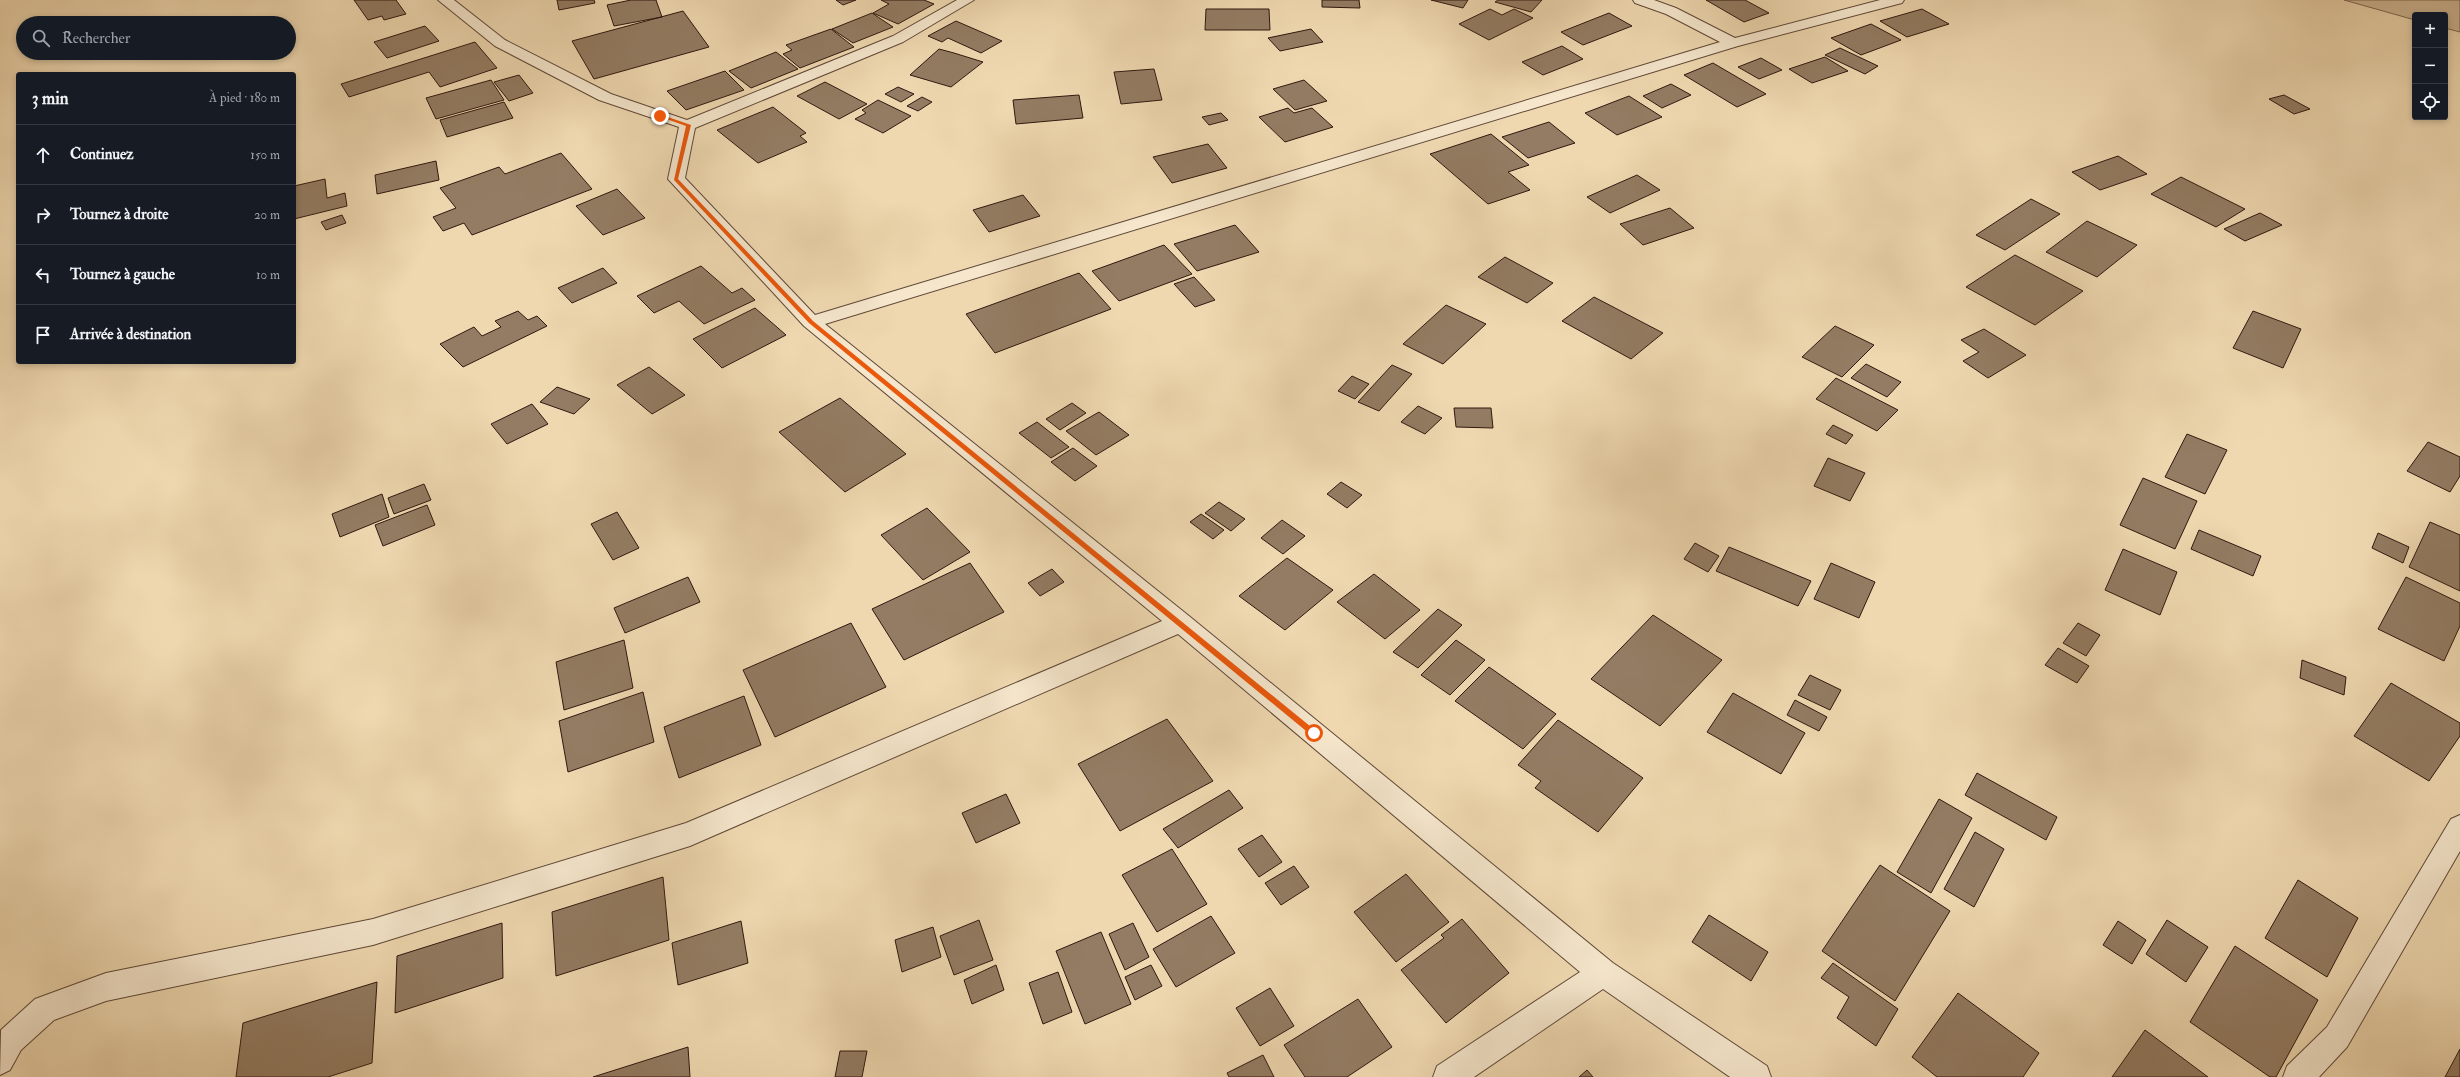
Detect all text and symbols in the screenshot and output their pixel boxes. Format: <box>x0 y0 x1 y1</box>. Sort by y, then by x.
map controls <box>2412 12 2448 120</box>
button: + <box>2412 12 2448 48</box>
search box <box>16 16 296 60</box>
icon: search <box>30 27 52 49</box>
text: Rechercher <box>62 29 130 48</box>
button: − <box>2412 48 2448 84</box>
button: locate <box>2412 84 2448 120</box>
text: 3 min <box>32 88 69 109</box>
text: À pied · 180 m <box>209 90 280 106</box>
route end <box>651 107 669 125</box>
icon: ahead <box>32 144 54 166</box>
text: Continuez <box>70 145 134 164</box>
text: 150 m <box>250 147 280 163</box>
icon: right <box>32 204 54 226</box>
text: Tournez à droite <box>70 205 169 224</box>
text: 20 m <box>254 207 280 223</box>
icon: left <box>32 264 54 286</box>
text: Tournez à gauche <box>70 265 175 284</box>
text: 10 m <box>256 267 280 283</box>
icon: arrive <box>32 324 54 346</box>
text: Arrivée à destination <box>70 325 191 344</box>
route start <box>1305 724 1323 742</box>

